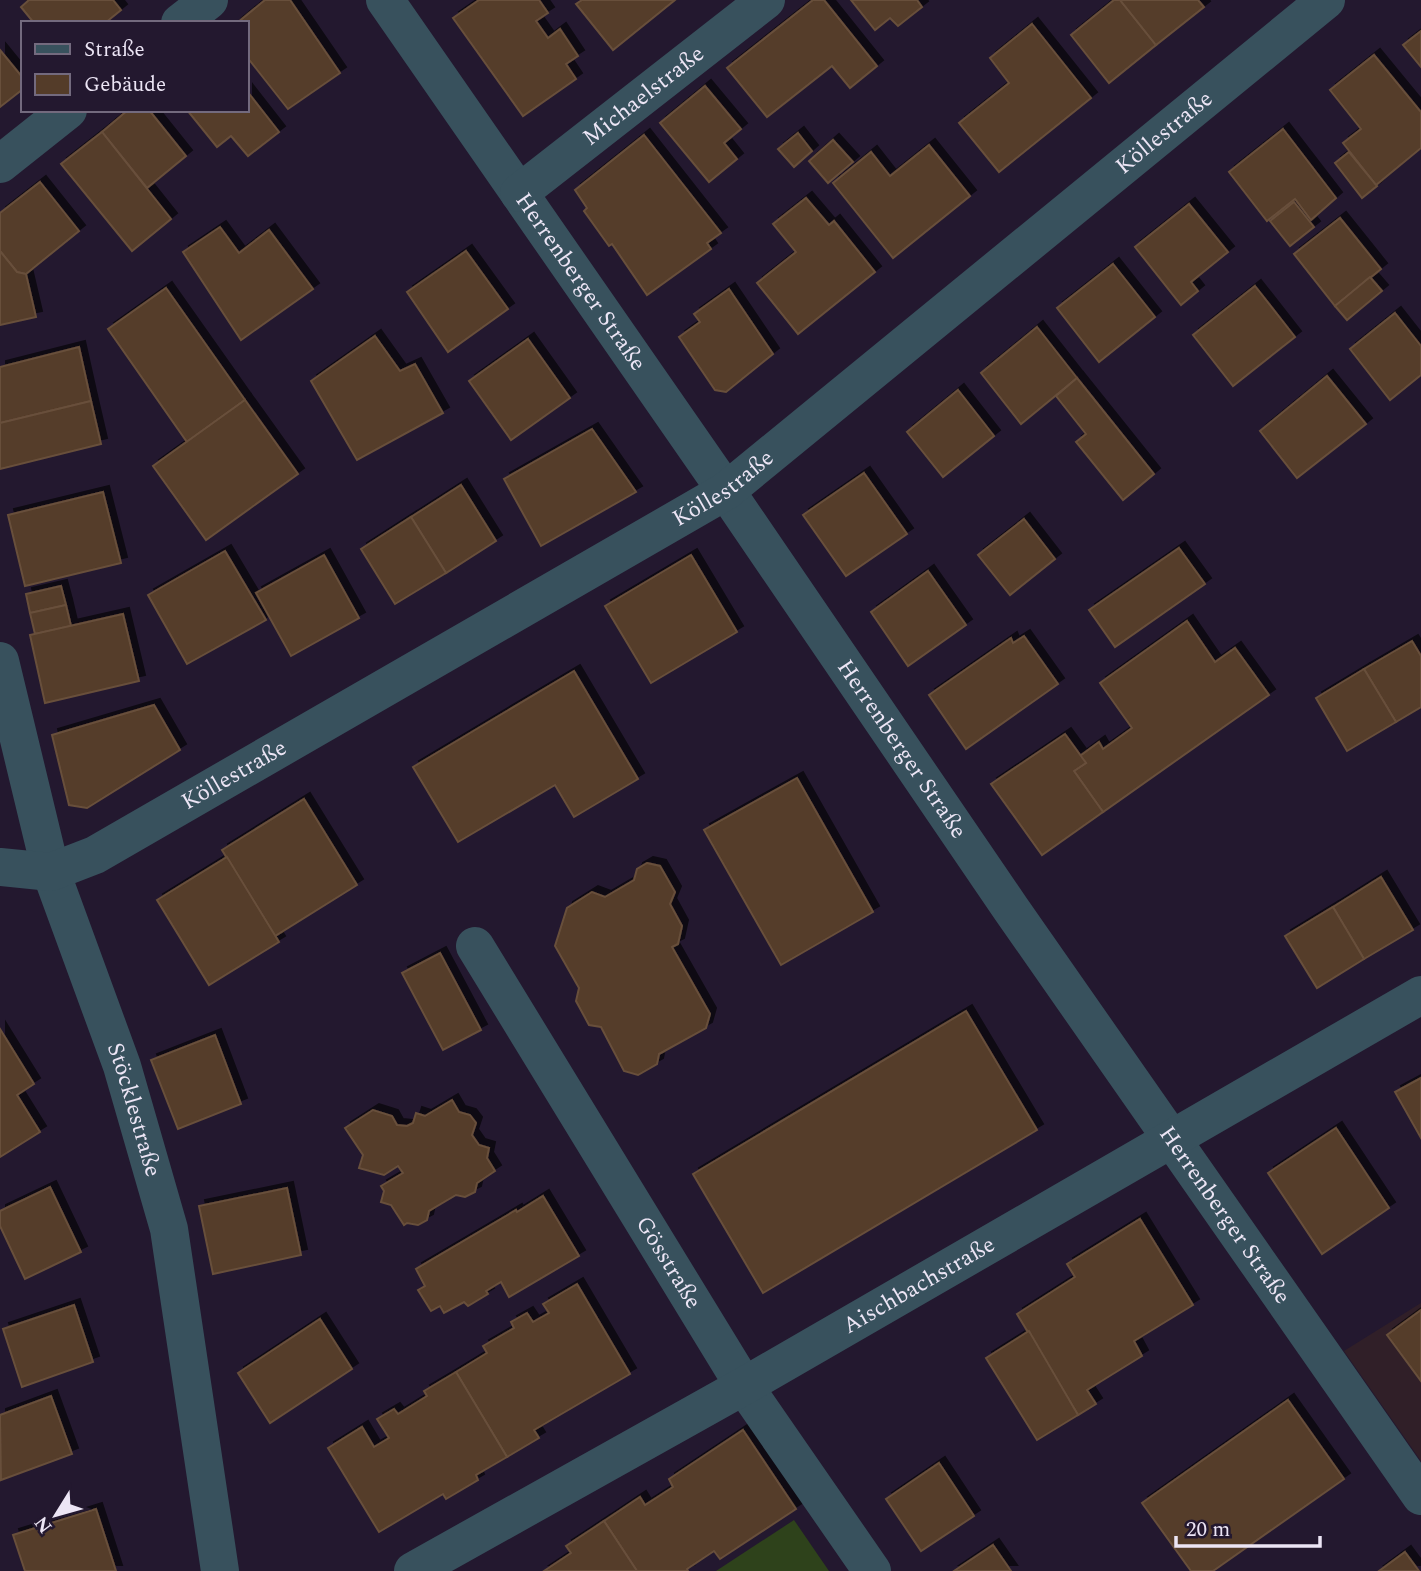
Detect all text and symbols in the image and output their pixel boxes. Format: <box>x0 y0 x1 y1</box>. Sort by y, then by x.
legend <box>21 21 248 112</box>
text: Straße <box>84 34 145 66</box>
street label: Michaelstraße <box>575 37 712 155</box>
text: Gebäude <box>84 69 166 101</box>
street label: Köllestraße <box>1108 82 1220 183</box>
street label: Herrenberger Straße <box>506 185 655 378</box>
street label: Köllestraße <box>666 441 782 536</box>
street label: Herrenberger Straße <box>828 652 976 846</box>
street label: Köllestraße <box>175 730 293 819</box>
street label: Stöcklestraße <box>97 1038 171 1181</box>
street label: Herrenberger Straße <box>1150 1119 1299 1311</box>
street label: Gösstraße <box>627 1209 710 1316</box>
street label: Aischbachstraße <box>836 1227 1002 1343</box>
north arrow <box>21 1480 91 1550</box>
scale bar <box>1176 1504 1320 1548</box>
text: N <box>27 1509 60 1539</box>
text: 20 m <box>1186 1514 1230 1546</box>

